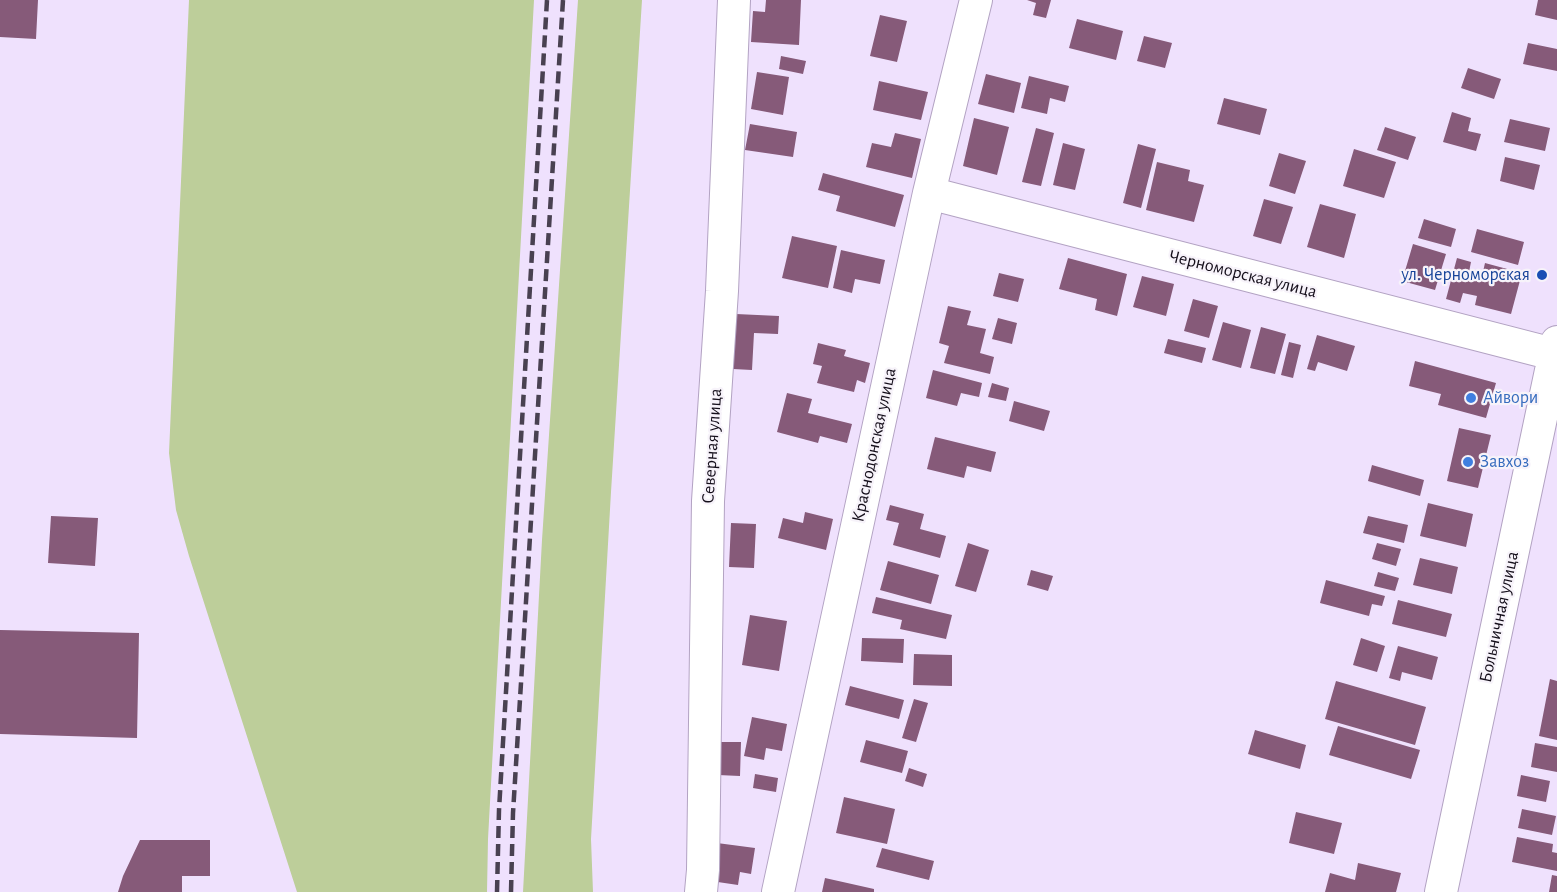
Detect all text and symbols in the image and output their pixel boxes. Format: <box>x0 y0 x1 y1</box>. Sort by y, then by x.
street label: Черноморская улица <box>1167 245 1319 303</box>
place label: ул. Черноморская <box>1401 264 1530 286</box>
marker: ул. Черноморская <box>1535 268 1549 282</box>
street label: Краснодонская улица <box>847 366 901 524</box>
place label: Айвори <box>1483 387 1538 409</box>
street label: Северная улица <box>697 388 727 504</box>
marker: Айвори <box>1464 391 1478 405</box>
place label: Завхоз <box>1480 451 1529 473</box>
marker: Завхоз <box>1461 455 1475 469</box>
street label: Больничная улица <box>1475 549 1523 685</box>

